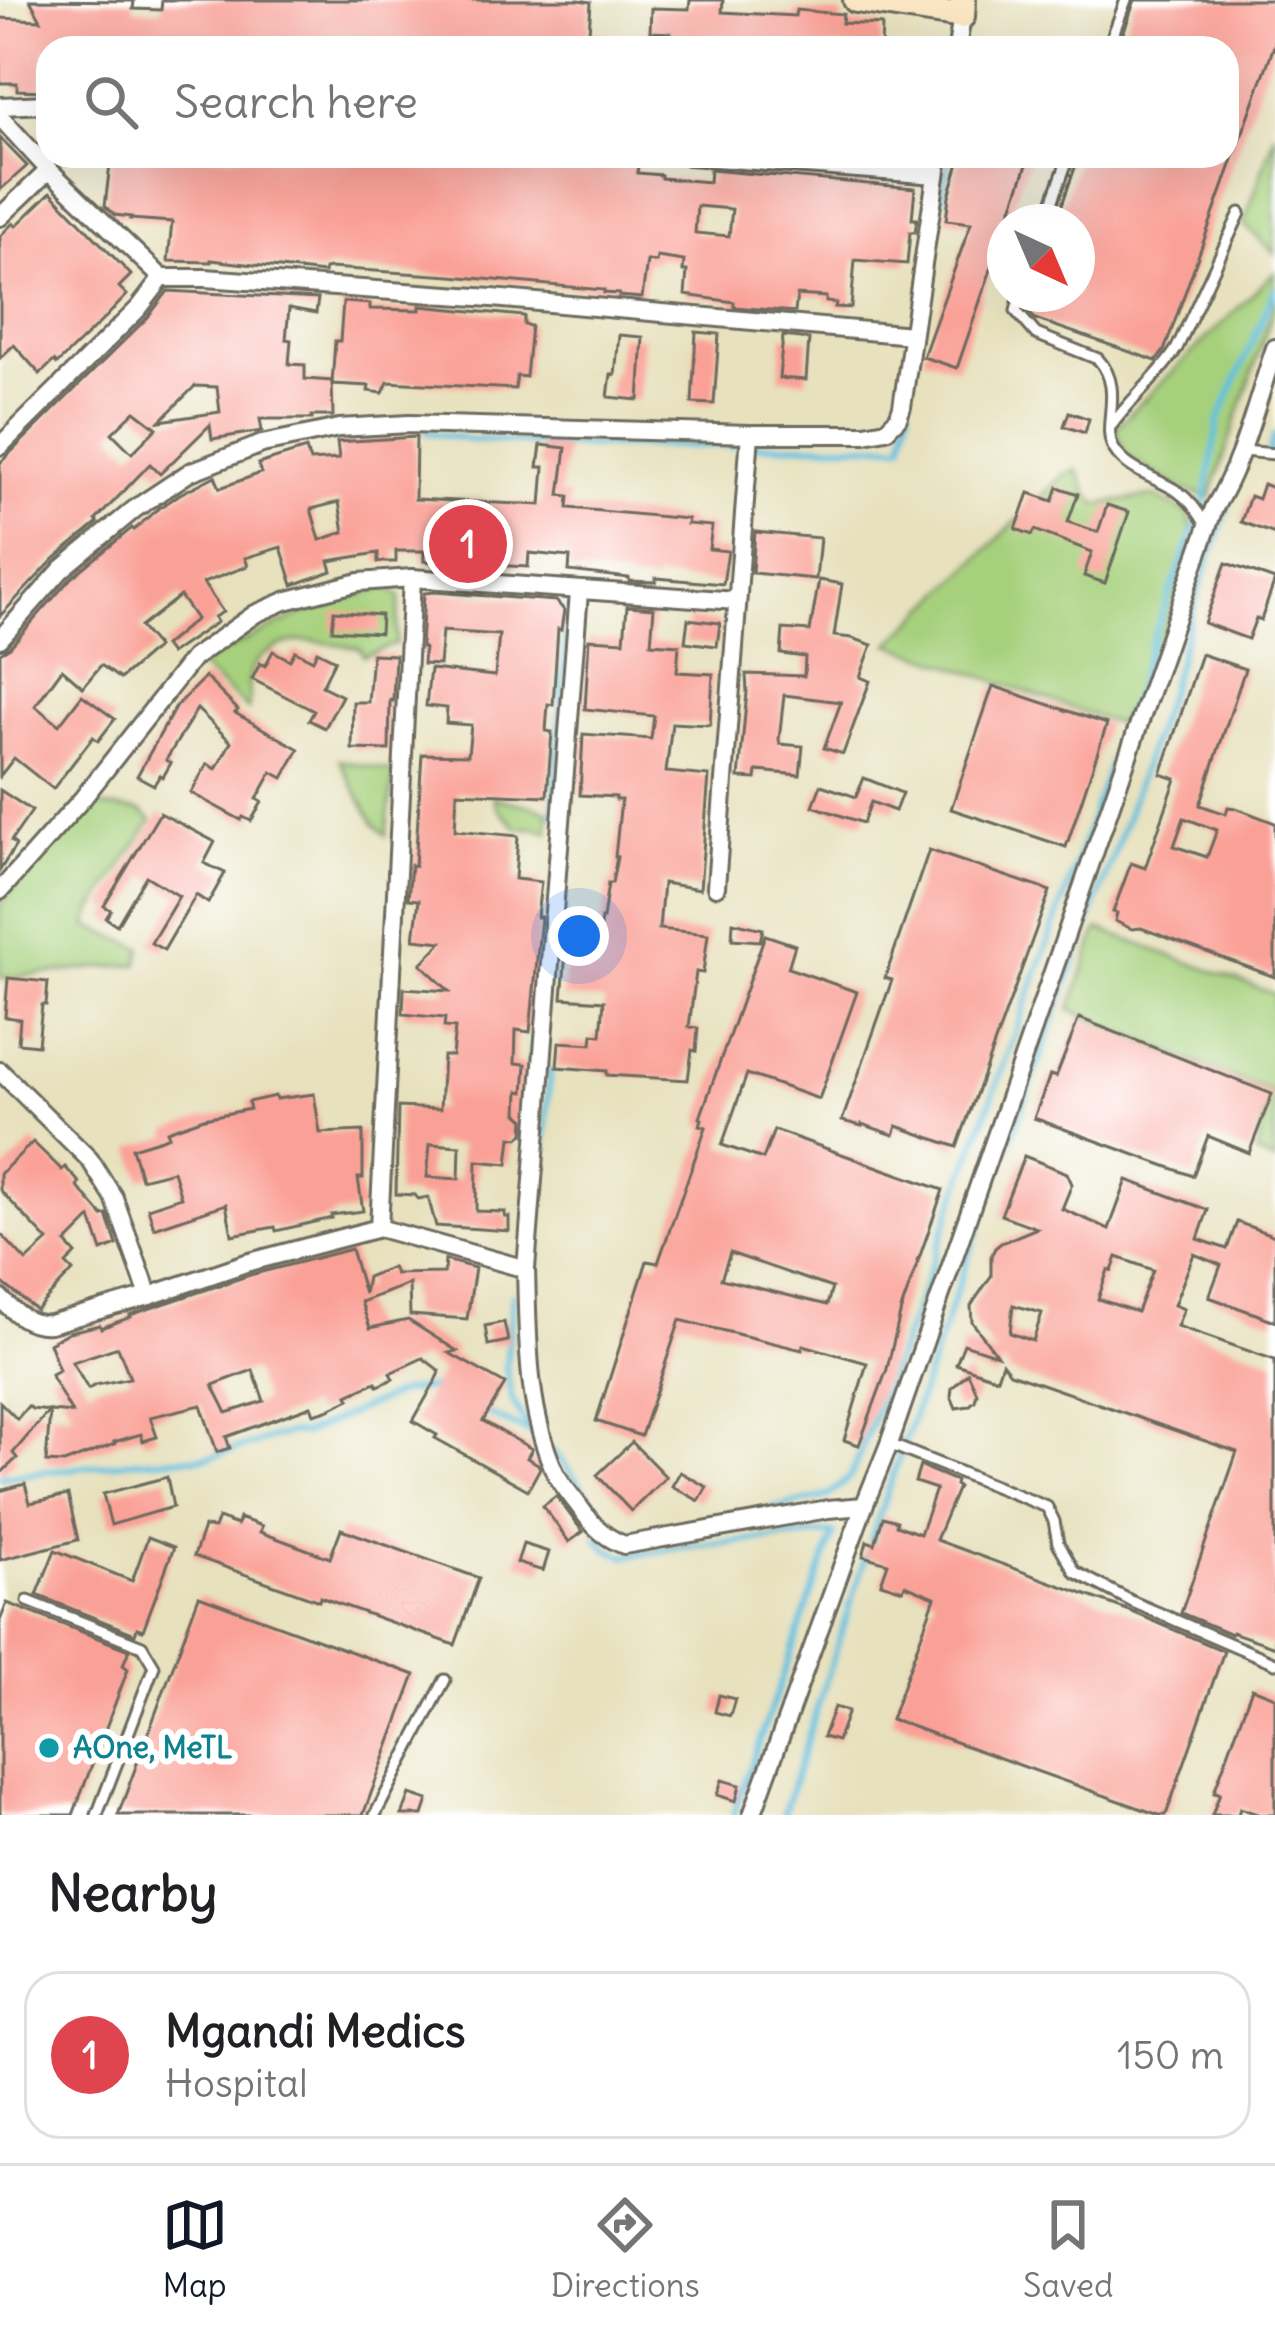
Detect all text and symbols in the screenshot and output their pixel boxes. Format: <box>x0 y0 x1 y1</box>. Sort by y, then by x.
search box <box>36 36 1239 168</box>
icon: search <box>78 69 144 135</box>
text: Search here <box>174 74 418 130</box>
north arrow <box>987 204 1095 312</box>
pin: 1 <box>429 499 507 589</box>
your location <box>549 906 609 966</box>
place label: AOne, MeTL <box>73 1728 232 1766</box>
marker: AOne, MeTL <box>36 1735 62 1761</box>
text: Nearby <box>48 1861 217 1925</box>
text: Mgandi Medics <box>165 2003 465 2059</box>
text: 1 <box>82 2031 98 2080</box>
text: 150 m <box>1117 2031 1224 2080</box>
text: Hospital <box>165 2059 308 2108</box>
tab: Map <box>162 2192 228 2306</box>
tab: Directions <box>551 2192 700 2306</box>
tab: Saved <box>1023 2192 1113 2306</box>

